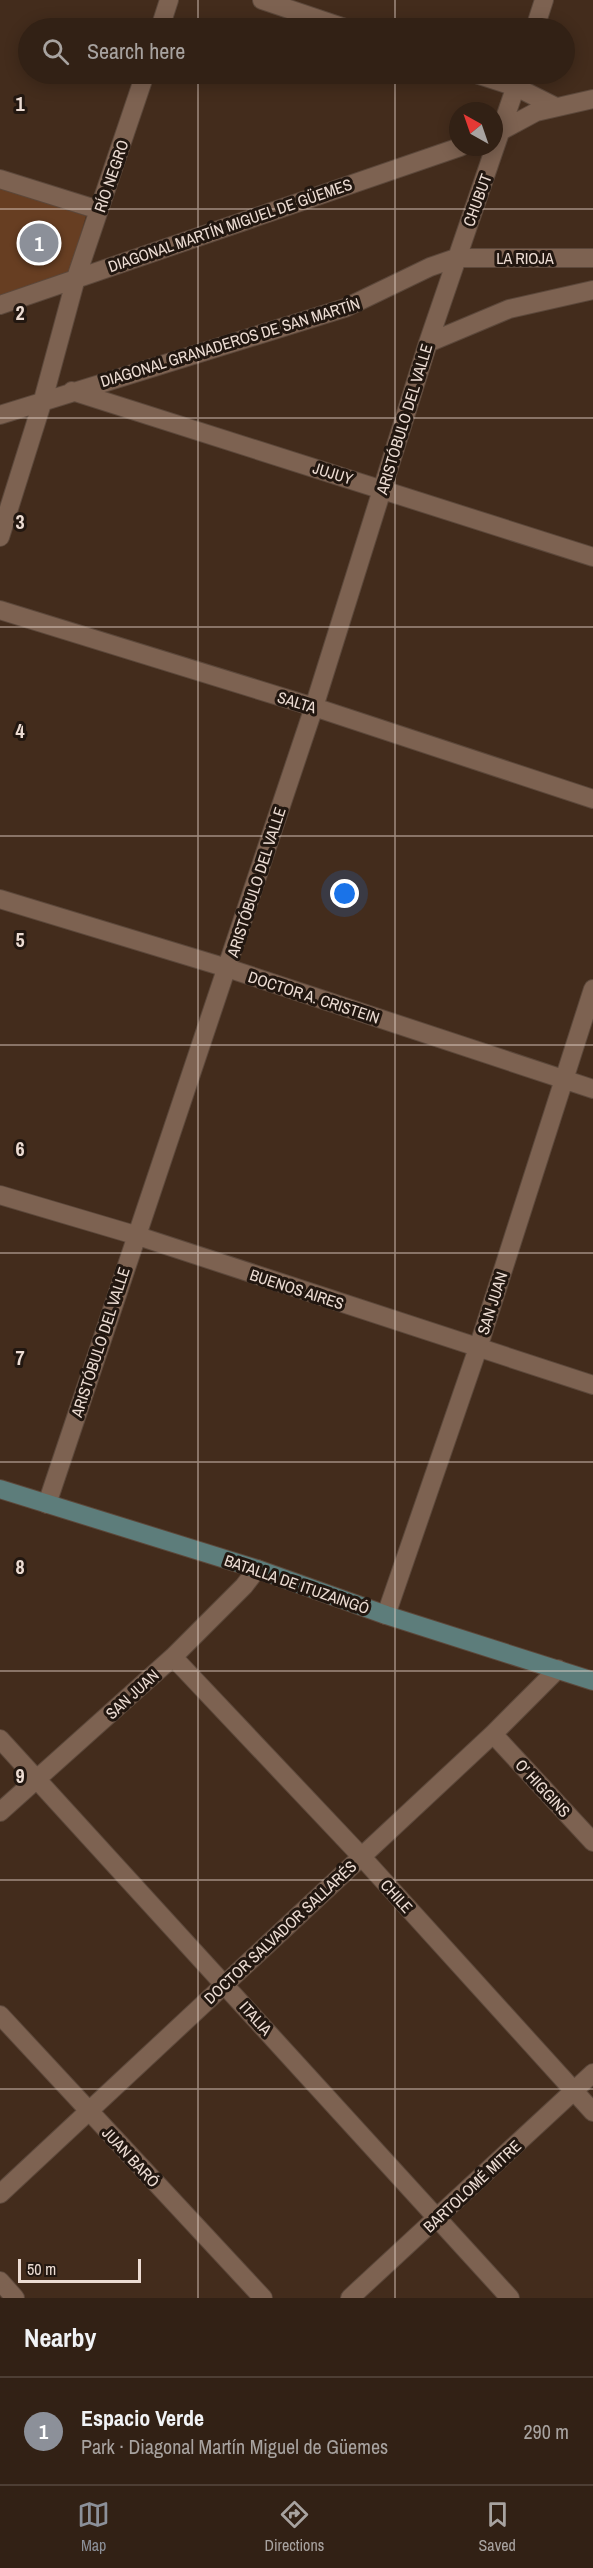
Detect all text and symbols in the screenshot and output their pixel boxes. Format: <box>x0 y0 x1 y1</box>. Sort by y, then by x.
search box <box>18 18 575 84</box>
icon: search <box>39 35 72 68</box>
text: Search here <box>87 36 185 66</box>
text: 1 <box>15 90 25 117</box>
north arrow <box>449 102 503 156</box>
street label: RÍO NEGRO <box>88 137 134 215</box>
street label: CHUBUT <box>457 171 497 229</box>
street label: DIAGONAL MARTÍN MIGUEL DE GÜEMES <box>105 173 355 277</box>
pin: 1 <box>20 220 58 266</box>
street label: LA RIOJA <box>496 247 554 269</box>
street label: DIAGONAL GRANADEROS DE SAN MARTÍN <box>97 292 363 392</box>
text: 2 <box>15 299 25 326</box>
street label: ARISTÓBULO DEL VALLE <box>370 341 437 498</box>
street label: JUJUY <box>310 457 356 490</box>
text: 3 <box>15 508 25 535</box>
street label: SALTA <box>275 686 319 718</box>
text: 4 <box>15 717 25 744</box>
street label: ARISTÓBULO DEL VALLE <box>221 804 291 961</box>
your location <box>330 879 359 908</box>
text: 5 <box>15 926 25 953</box>
street label: DOCTOR A. CRISTEIN <box>246 965 382 1029</box>
text: 6 <box>15 1135 25 1162</box>
street label: BUENOS AIRES <box>247 1263 347 1315</box>
street label: ARISTÓBULO DEL VALLE <box>65 1264 135 1421</box>
street label: SAN JUAN <box>472 1269 512 1337</box>
text: 7 <box>15 1344 25 1371</box>
street label: BATALLA DE ITUZAINGÓ <box>222 1549 372 1619</box>
text: 8 <box>15 1553 25 1580</box>
street label: SAN JUAN <box>101 1664 163 1724</box>
street label: O' HIGGINS <box>510 1754 576 1822</box>
text: 9 <box>15 1762 25 1789</box>
street label: DOCTOR SALVADOR SALLARÉS <box>199 1855 361 2009</box>
street label: CHILE <box>376 1874 418 1918</box>
street label: ITALIA <box>235 1996 277 2040</box>
street label: JUAN BARÓ <box>97 2122 165 2192</box>
street label: BARTOLOMÉ MITRE <box>418 2135 526 2237</box>
scale bar <box>18 2256 141 2284</box>
text: 50 m <box>27 2258 56 2280</box>
text: Nearby <box>24 2320 96 2355</box>
text: Espacio Verde <box>81 2403 204 2433</box>
text: 1 <box>39 2418 48 2445</box>
text: 290 m <box>523 2418 569 2445</box>
text: Park · Diagonal Martín Miguel de Güemes <box>81 2433 388 2460</box>
tab: Map <box>77 2498 110 2556</box>
tab: Directions <box>264 2498 324 2556</box>
tab: Saved <box>479 2498 516 2556</box>

